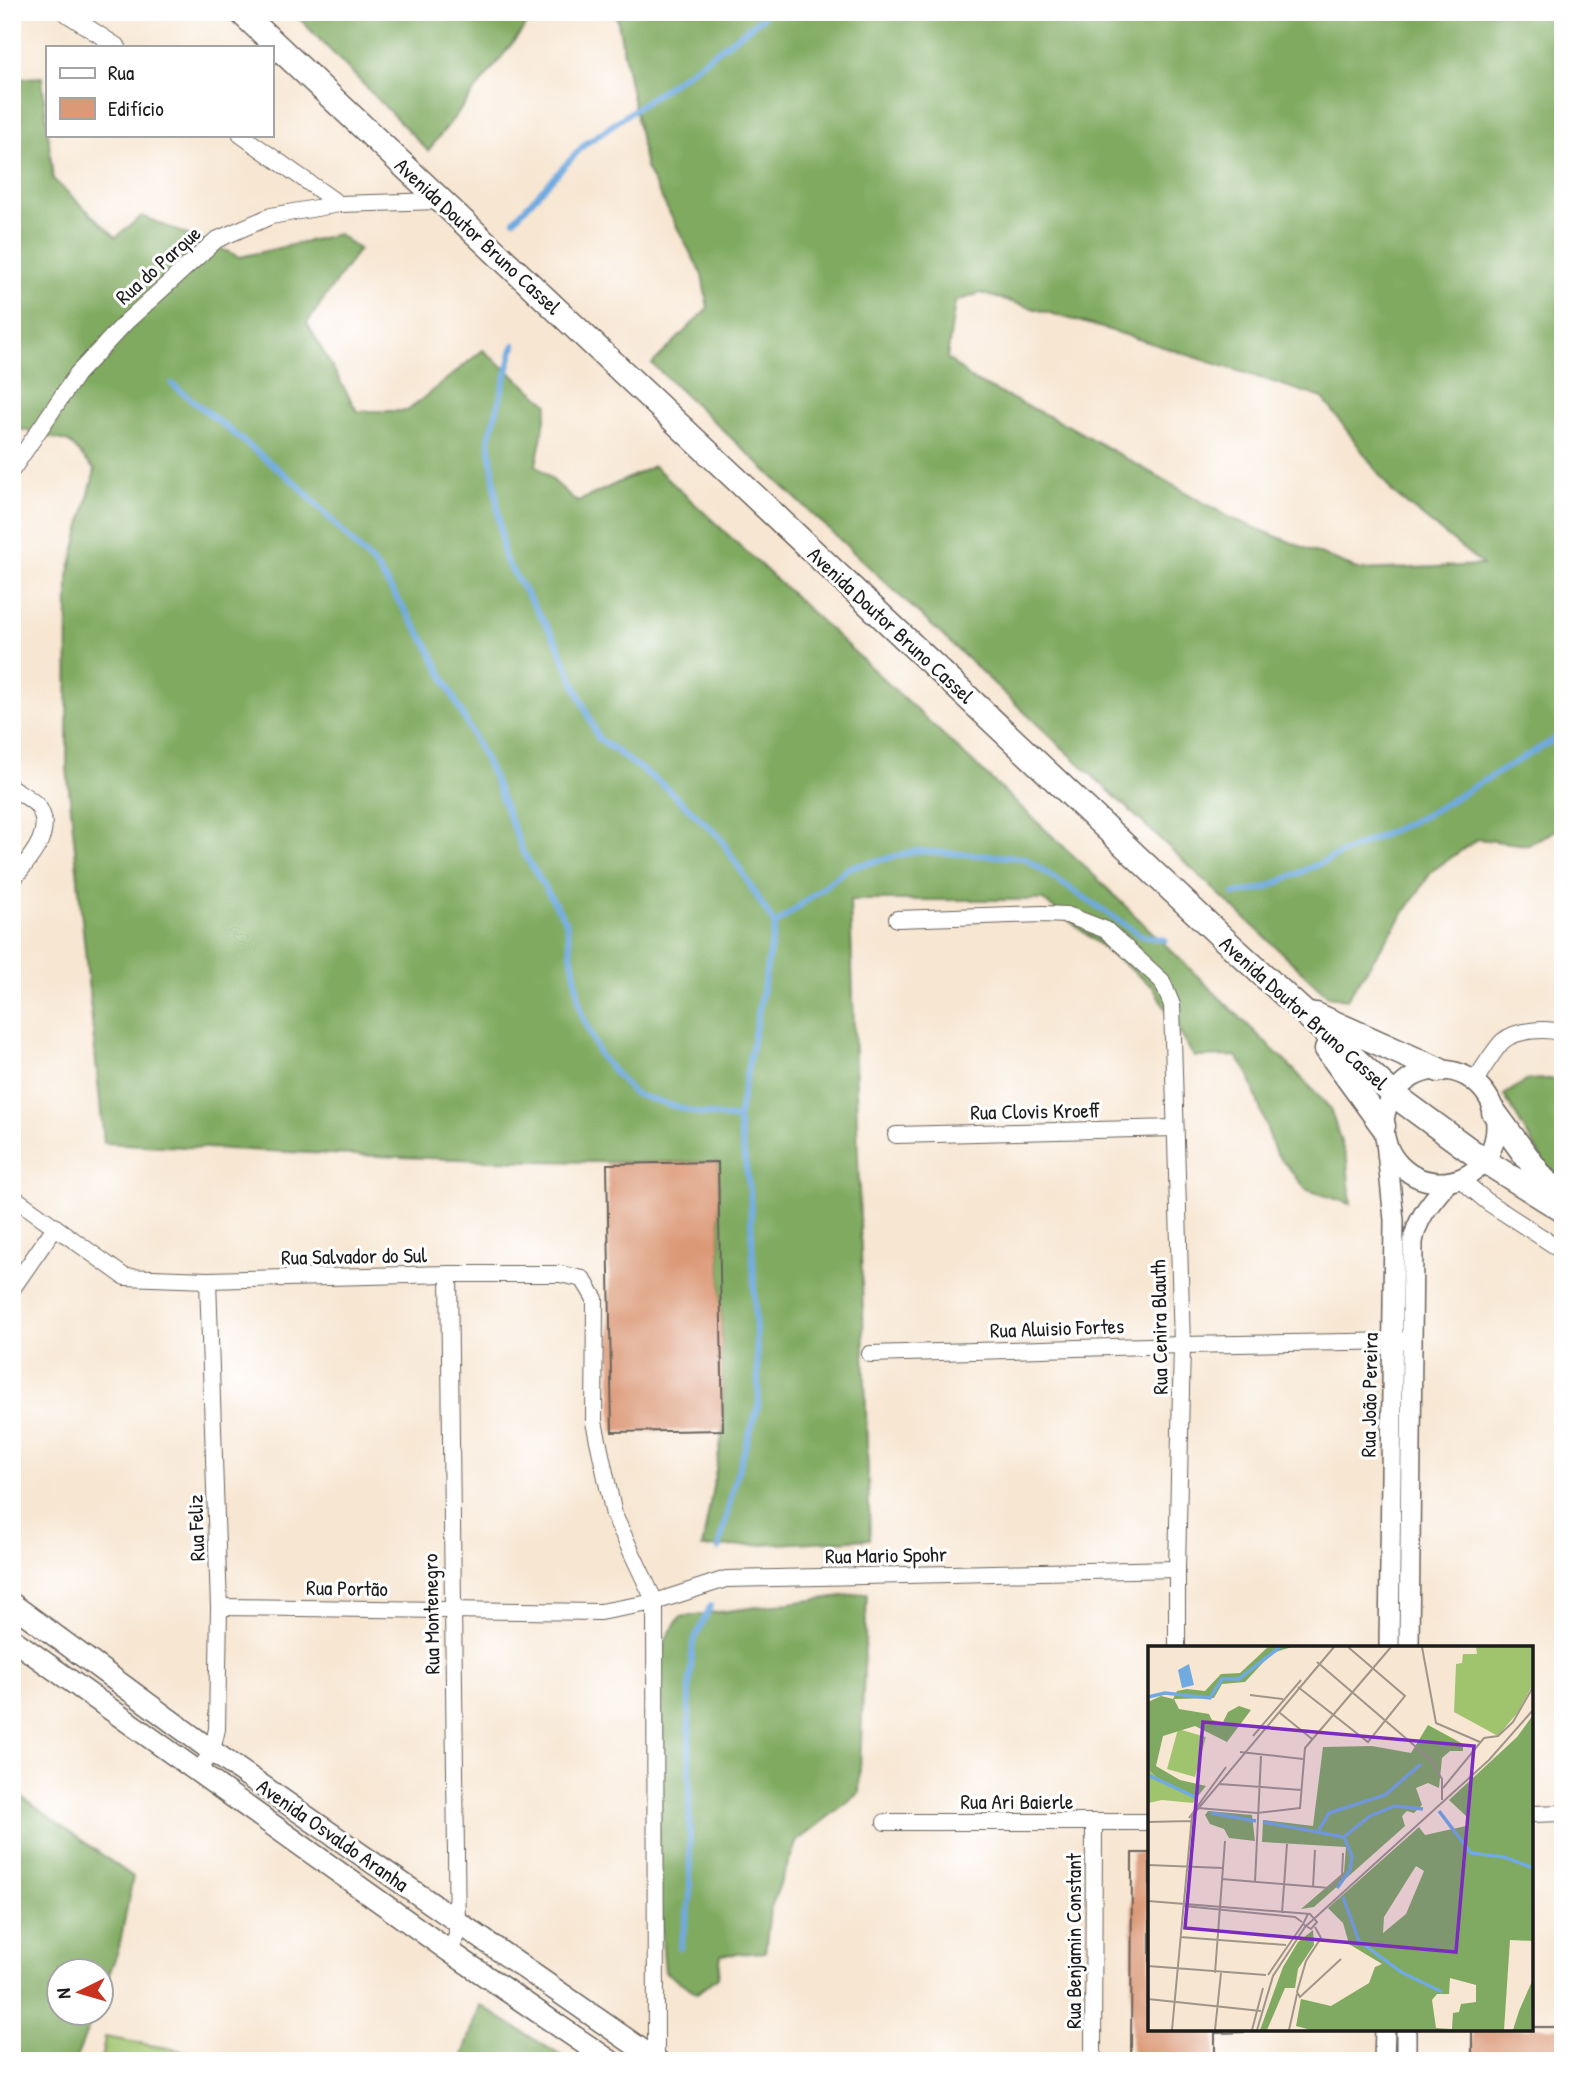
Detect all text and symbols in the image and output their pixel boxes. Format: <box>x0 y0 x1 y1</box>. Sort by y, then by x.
legend <box>46 46 273 136</box>
text: Rua <box>108 58 134 87</box>
text: Edifício <box>108 94 164 123</box>
street label: Avenida Doutor Bruno Cassel <box>389 151 568 321</box>
street label: Rua do Parque <box>109 219 207 311</box>
street label: Avenida Doutor Bruno Cassel <box>802 540 981 710</box>
street label: Avenida Doutor Bruno Cassel <box>1213 929 1395 1097</box>
street label: Rua Clovis Kroeff <box>970 1095 1100 1127</box>
street label: Rua Salvador do Sul <box>281 1240 428 1272</box>
street label: Rua Cenira Blauth <box>1143 1259 1175 1395</box>
street label: Rua Aluisio Fortes <box>989 1311 1125 1345</box>
street label: Rua João Pereira <box>1353 1332 1385 1458</box>
street label: Rua Feliz <box>180 1494 212 1562</box>
street label: Rua Mario Spohr <box>825 1539 947 1571</box>
street label: Rua Montenegro <box>415 1553 447 1675</box>
street label: Rua Portão <box>306 1573 388 1603</box>
inset map <box>1148 1646 1533 2031</box>
street label: Avenida Osvaldo Aranha <box>251 1772 415 1898</box>
street label: Rua Ari Baierle <box>961 1787 1073 1816</box>
street label: Rua Benjamin Constant <box>1059 1852 1088 2029</box>
north arrow <box>46 1958 116 2028</box>
text: N <box>50 1987 76 2000</box>

